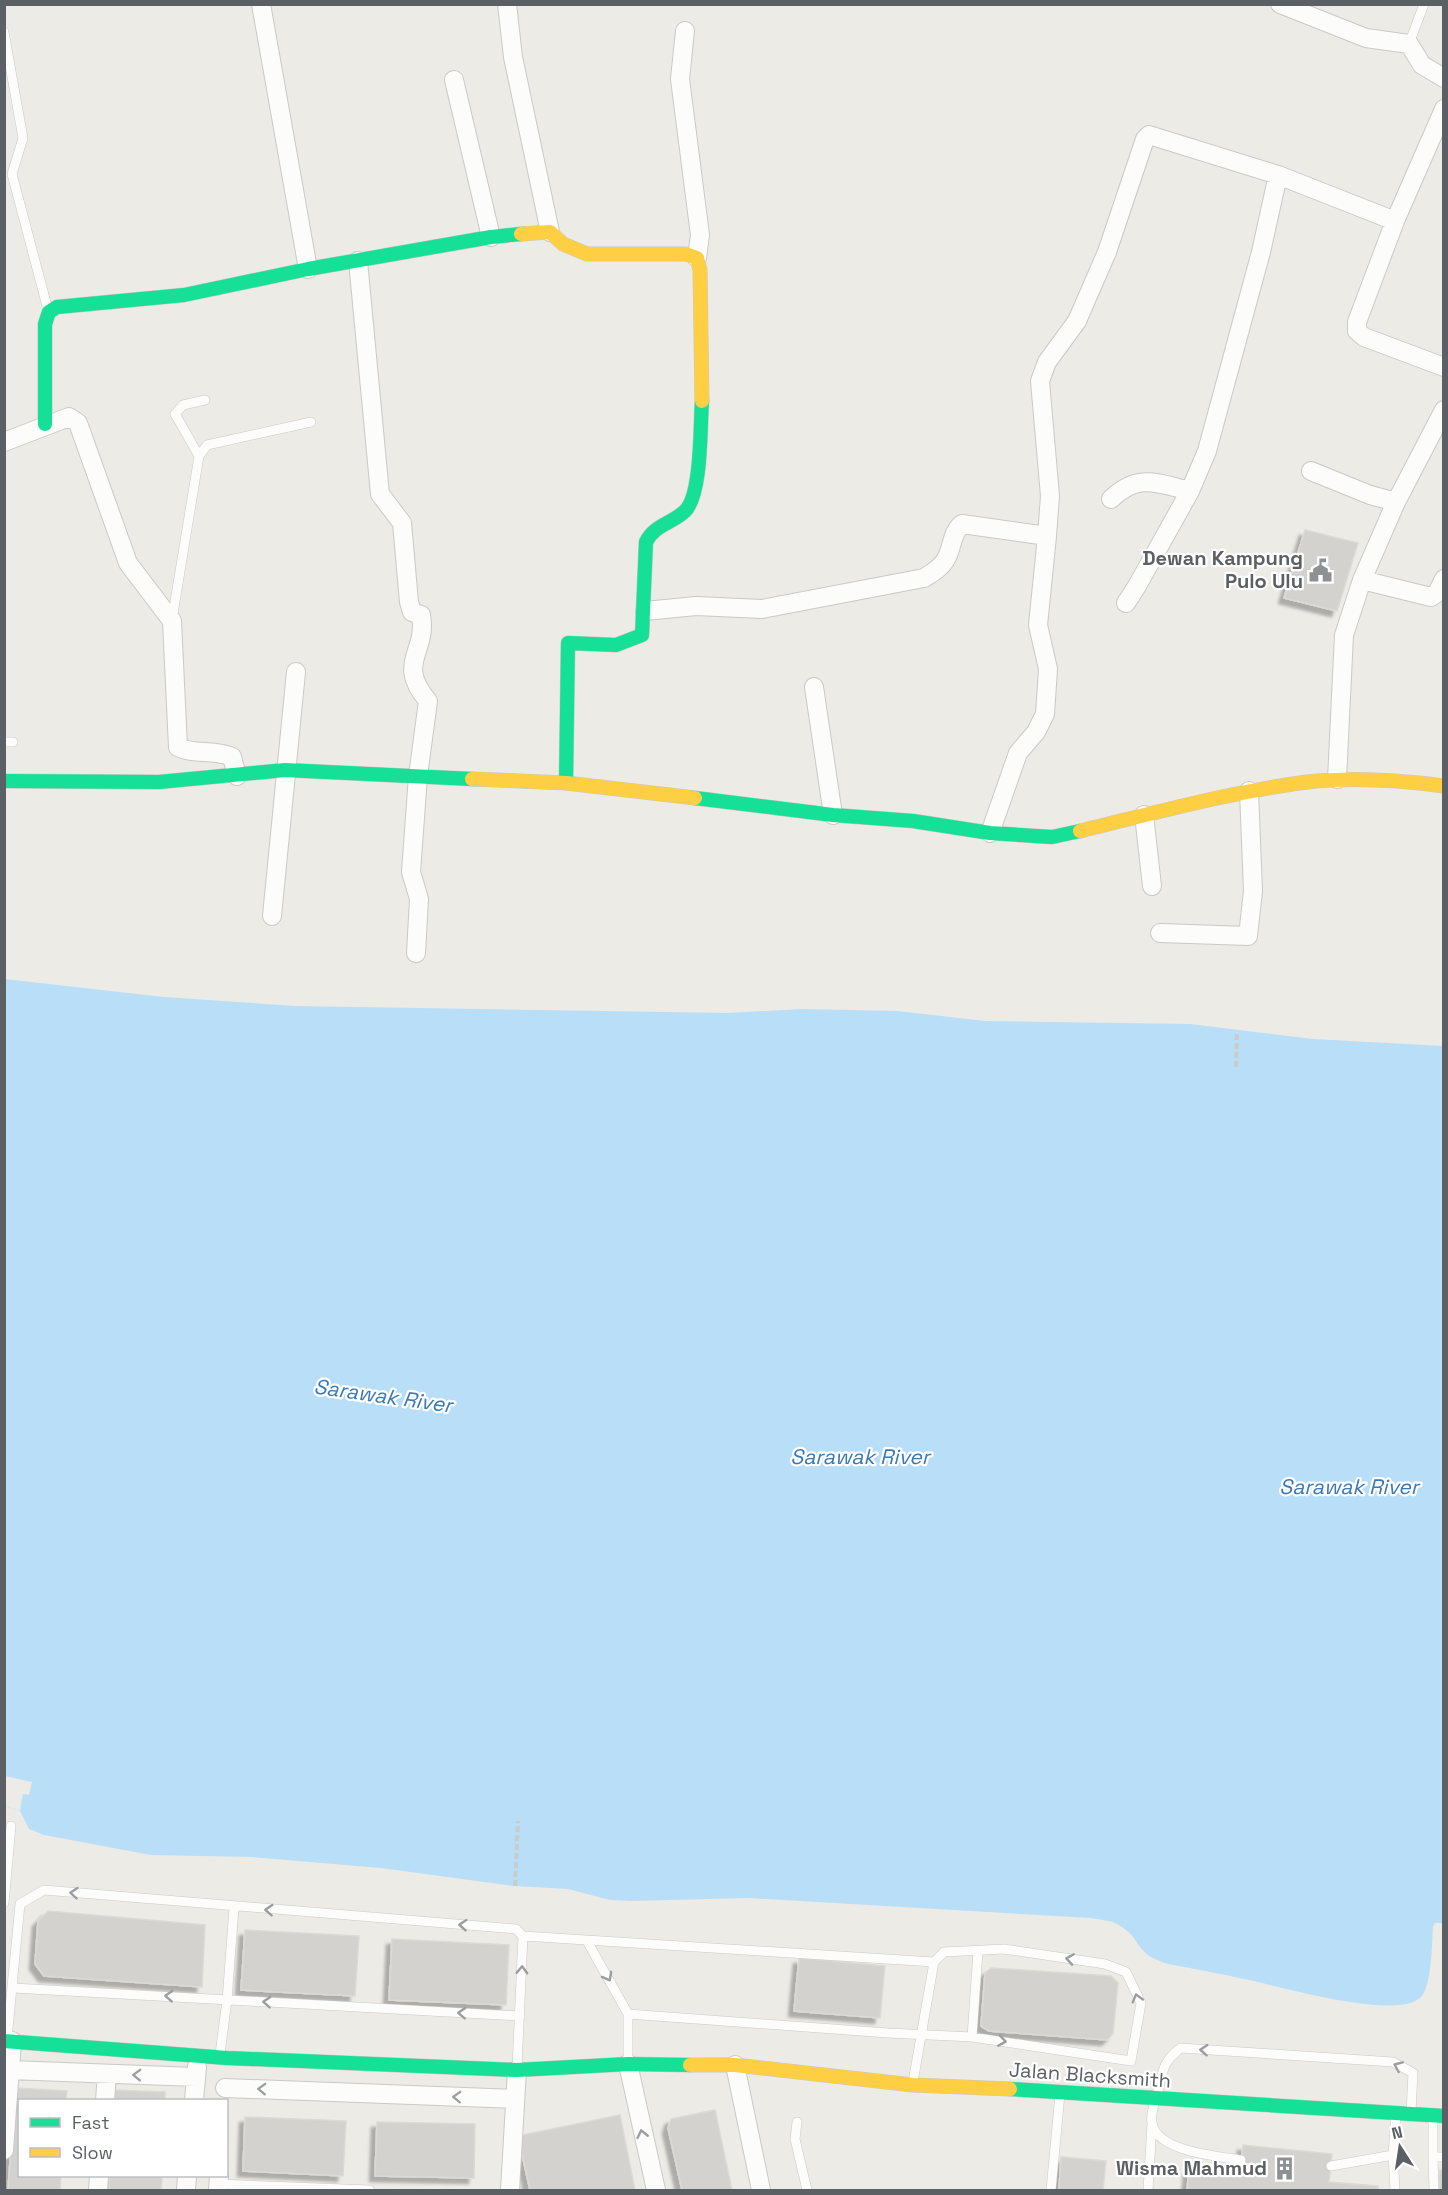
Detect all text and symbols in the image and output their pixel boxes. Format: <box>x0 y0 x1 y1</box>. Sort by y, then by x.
place label: Dewan Kampung Pulo Ulu <box>1142 545 1303 594</box>
public building icon: Dewan Kampung Pulo Ulu <box>1308 557 1334 583</box>
water label: Sarawak River <box>312 1372 456 1419</box>
water label: Sarawak River <box>790 1443 932 1470</box>
water label: Sarawak River <box>1279 1473 1421 1500</box>
one-way arrow <box>70 1887 79 1900</box>
one-way arrow <box>264 1904 273 1917</box>
one-way arrow <box>459 1919 468 1932</box>
one-way arrow <box>1065 1953 1074 1965</box>
one-way arrow <box>515 1965 528 1974</box>
one-way arrow <box>601 1971 612 1981</box>
one-way arrow <box>164 1990 173 2003</box>
one-way arrow <box>1132 1994 1144 2004</box>
one-way arrow <box>262 1995 271 2008</box>
one-way arrow <box>457 2006 466 2019</box>
one-way arrow <box>997 2035 1006 2047</box>
one-way arrow <box>1200 2043 1209 2056</box>
street label: Jalan Blacksmith <box>1008 2056 1172 2094</box>
one-way arrow <box>1394 2061 1405 2073</box>
one-way arrow <box>133 2069 142 2081</box>
one-way arrow <box>257 2083 266 2095</box>
one-way arrow <box>452 2091 461 2103</box>
legend <box>18 2099 228 2177</box>
text: Fast <box>72 2111 109 2134</box>
north arrow <box>1370 2117 1430 2177</box>
text: N <box>1390 2121 1404 2144</box>
one-way arrow <box>636 2129 649 2139</box>
text: Slow <box>72 2141 113 2164</box>
place label: Wisma Mahmud <box>1116 2155 1267 2181</box>
building icon: Wisma Mahmud <box>1272 2155 1298 2181</box>

